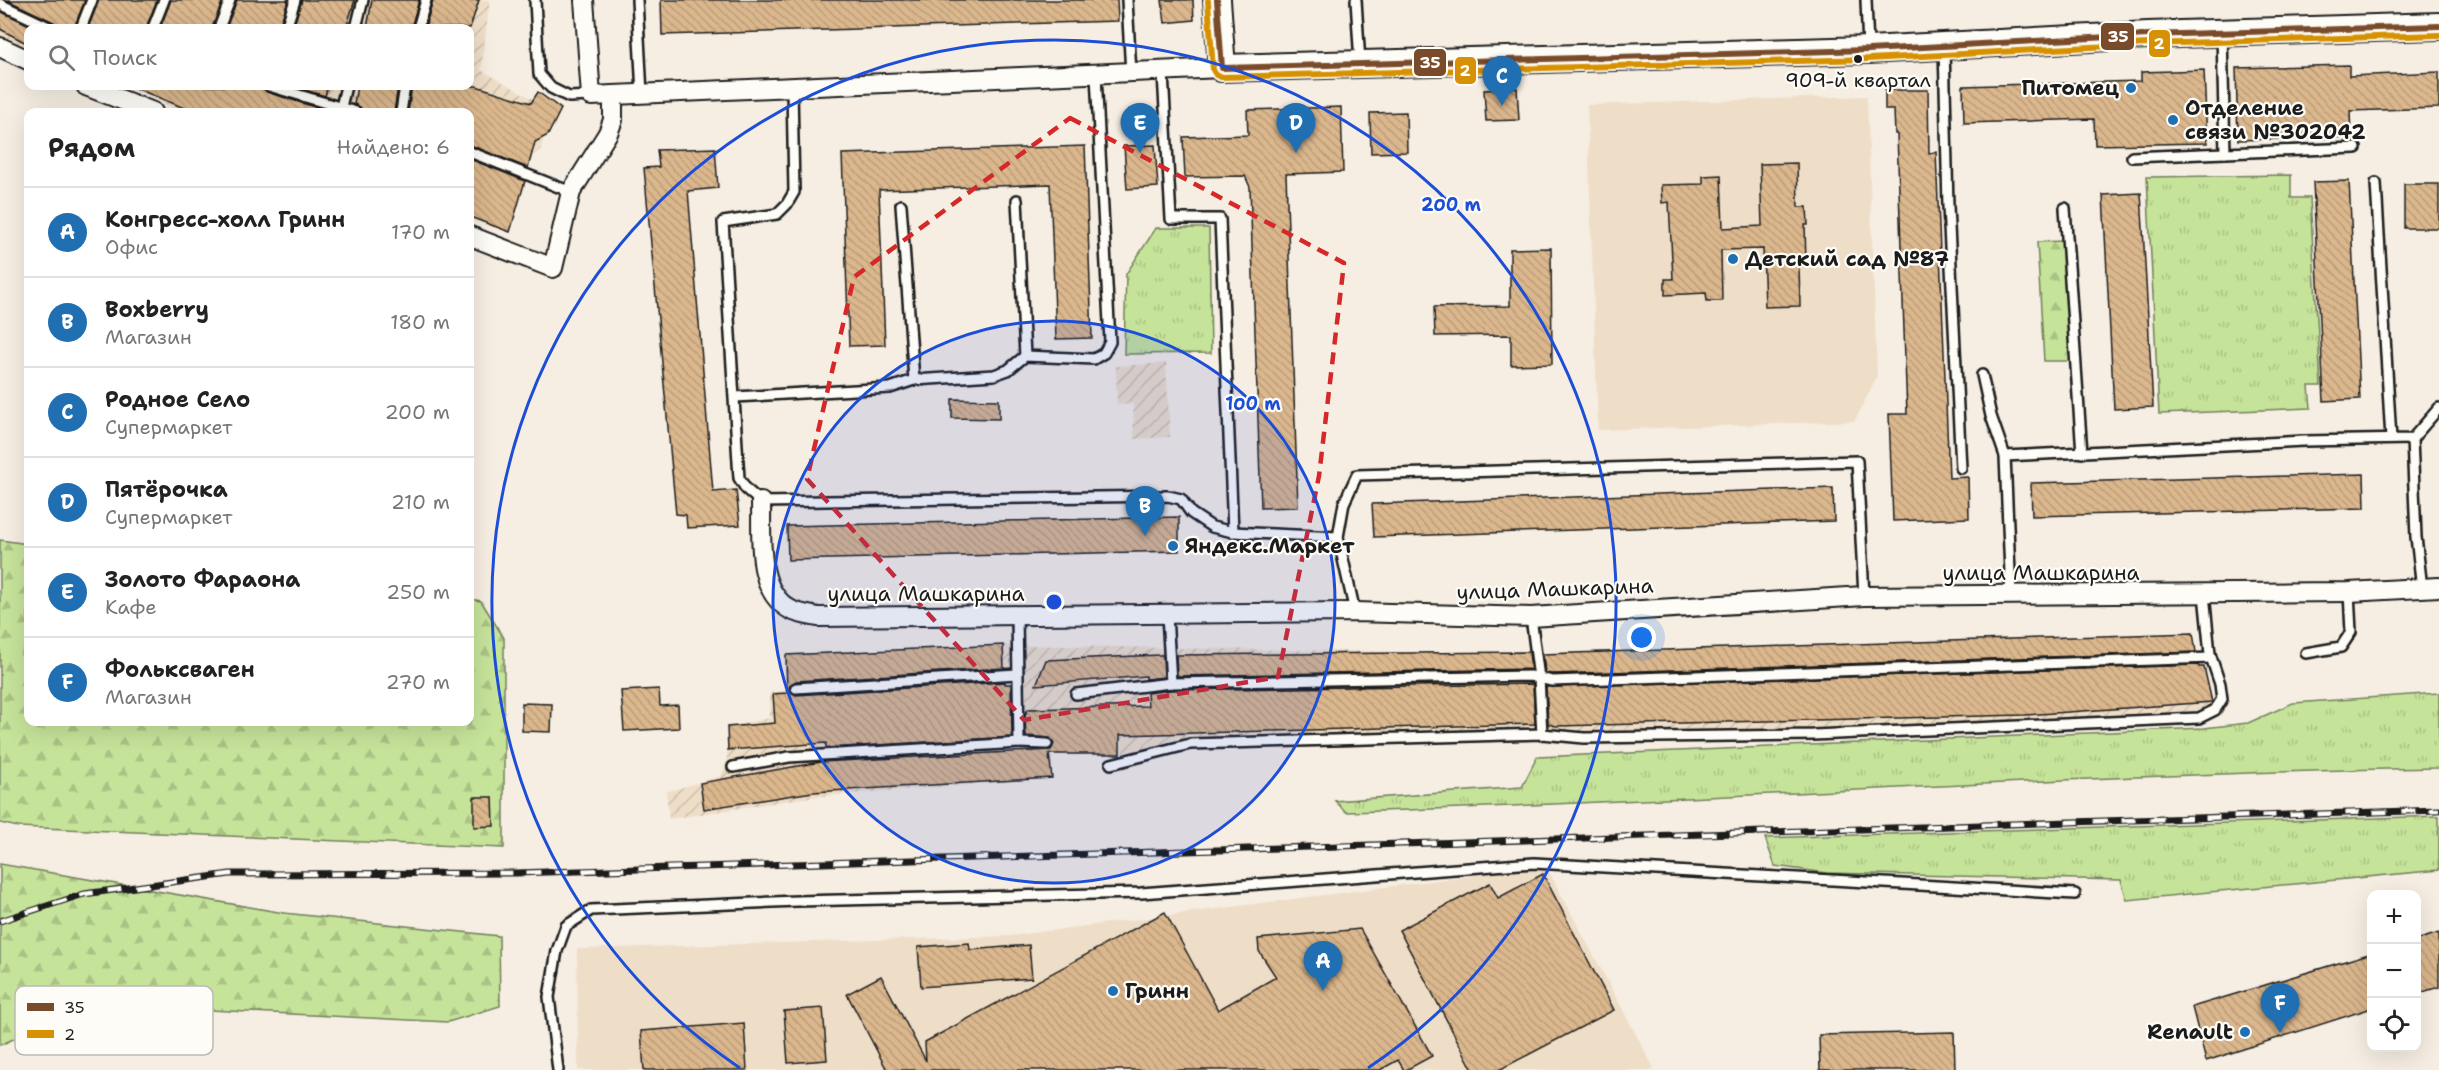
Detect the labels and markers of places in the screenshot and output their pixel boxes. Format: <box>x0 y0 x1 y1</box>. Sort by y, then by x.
marker: 909-й квартал <box>1852 53 1864 65</box>
pin: C <box>1482 57 1522 106</box>
place label: 909-й квартал <box>1785 67 1931 93</box>
place label: Питомец <box>2021 74 2120 102</box>
marker: Питомец <box>2124 81 2138 95</box>
place label: Отделение связи №302042 <box>2185 94 2366 146</box>
pin: E <box>1120 104 1160 153</box>
pin: D <box>1276 104 1316 153</box>
marker: Отделение связи №302042 <box>2166 113 2180 127</box>
place label: Детский сад №87 <box>1745 245 1949 273</box>
marker: Детский сад №87 <box>1726 252 1740 266</box>
pin: B <box>1126 486 1164 536</box>
place label: Яндекс.Маркет <box>1185 532 1355 560</box>
marker: Яндекс.Маркет <box>1166 539 1180 553</box>
centre of rings <box>1044 592 1064 612</box>
pin: A <box>1304 942 1342 991</box>
place label: Гринн <box>1125 977 1189 1005</box>
marker: Гринн <box>1106 984 1120 998</box>
pin: F <box>2260 984 2300 1033</box>
place label: Renault <box>2147 1018 2233 1046</box>
marker: Renault <box>2238 1025 2252 1039</box>

